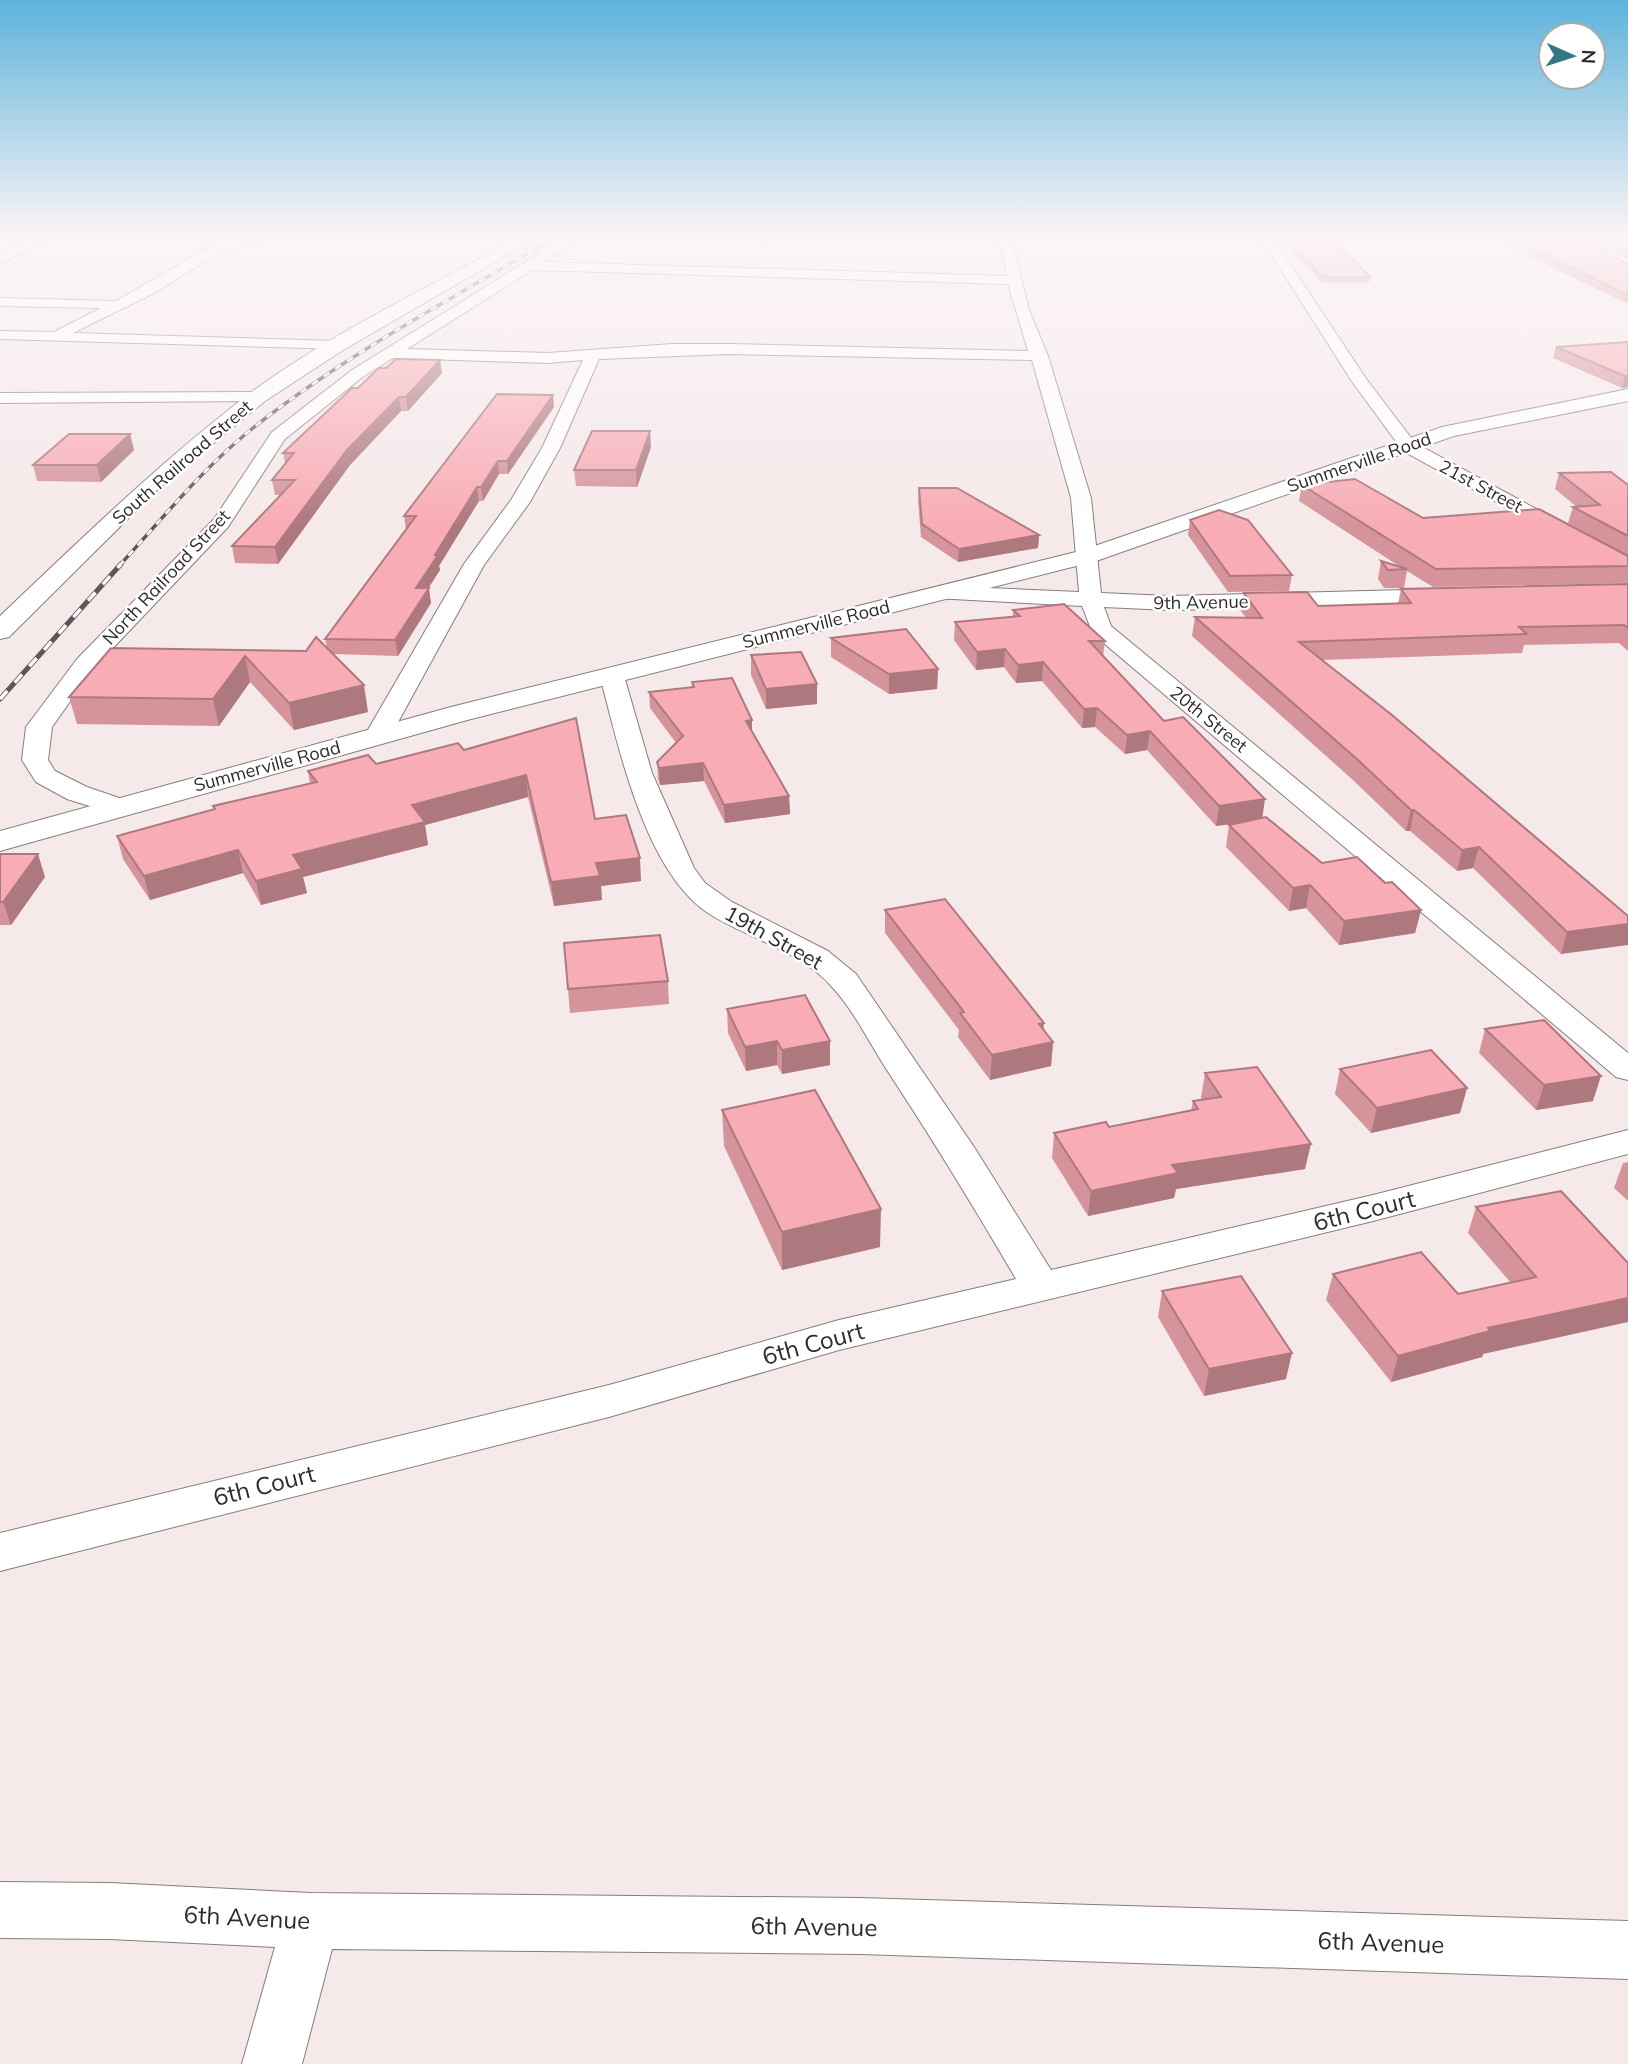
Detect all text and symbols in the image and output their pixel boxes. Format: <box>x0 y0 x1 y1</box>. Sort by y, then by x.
north arrow <box>1537 21 1607 91</box>
text: N <box>1577 49 1601 65</box>
street label: South Railroad Street <box>107 395 257 529</box>
street label: Summerville Road <box>1284 427 1434 497</box>
street label: 21st Street <box>1435 454 1527 518</box>
street label: North Railroad Street <box>97 504 235 650</box>
street label: 9th Avenue <box>1153 590 1249 614</box>
street label: Summerville Road <box>740 595 892 653</box>
street label: 20th Street <box>1166 681 1252 757</box>
street label: Summerville Road <box>191 735 343 797</box>
street label: 19th Street <box>720 899 828 975</box>
street label: 6th Court <box>1310 1183 1418 1237</box>
street label: 6th Court <box>759 1315 867 1371</box>
street label: 6th Court <box>210 1458 318 1512</box>
street label: 6th Avenue <box>183 1899 311 1935</box>
street label: 6th Avenue <box>750 1910 878 1942</box>
street label: 6th Avenue <box>1317 1925 1445 1959</box>

